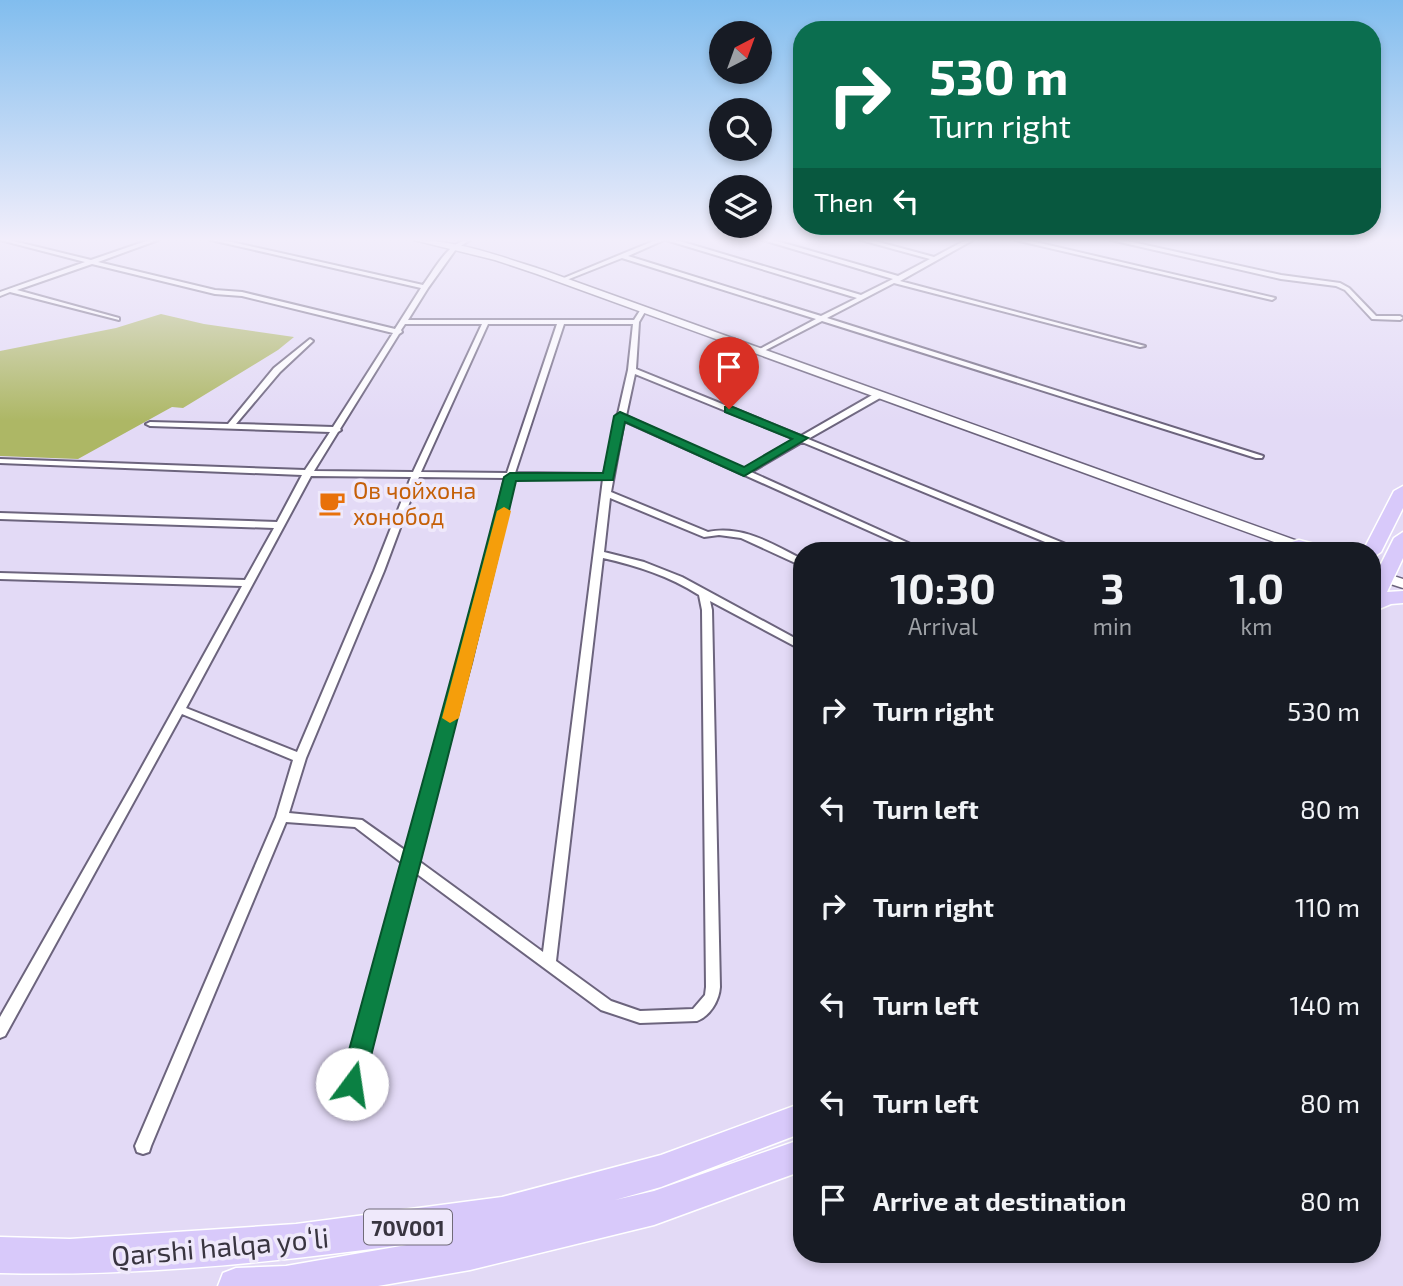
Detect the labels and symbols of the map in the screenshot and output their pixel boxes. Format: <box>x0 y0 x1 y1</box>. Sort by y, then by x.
north arrow <box>709 21 772 84</box>
pin <box>699 337 759 409</box>
place label: Ов чойхона хонобод <box>353 476 476 530</box>
cafe icon: Ов чойхона хонобод <box>317 488 347 518</box>
position arrow <box>315 1047 389 1121</box>
road number: 70V001 <box>364 1210 452 1244</box>
street label: Qarshi halqa yoʻli <box>110 1220 330 1272</box>

